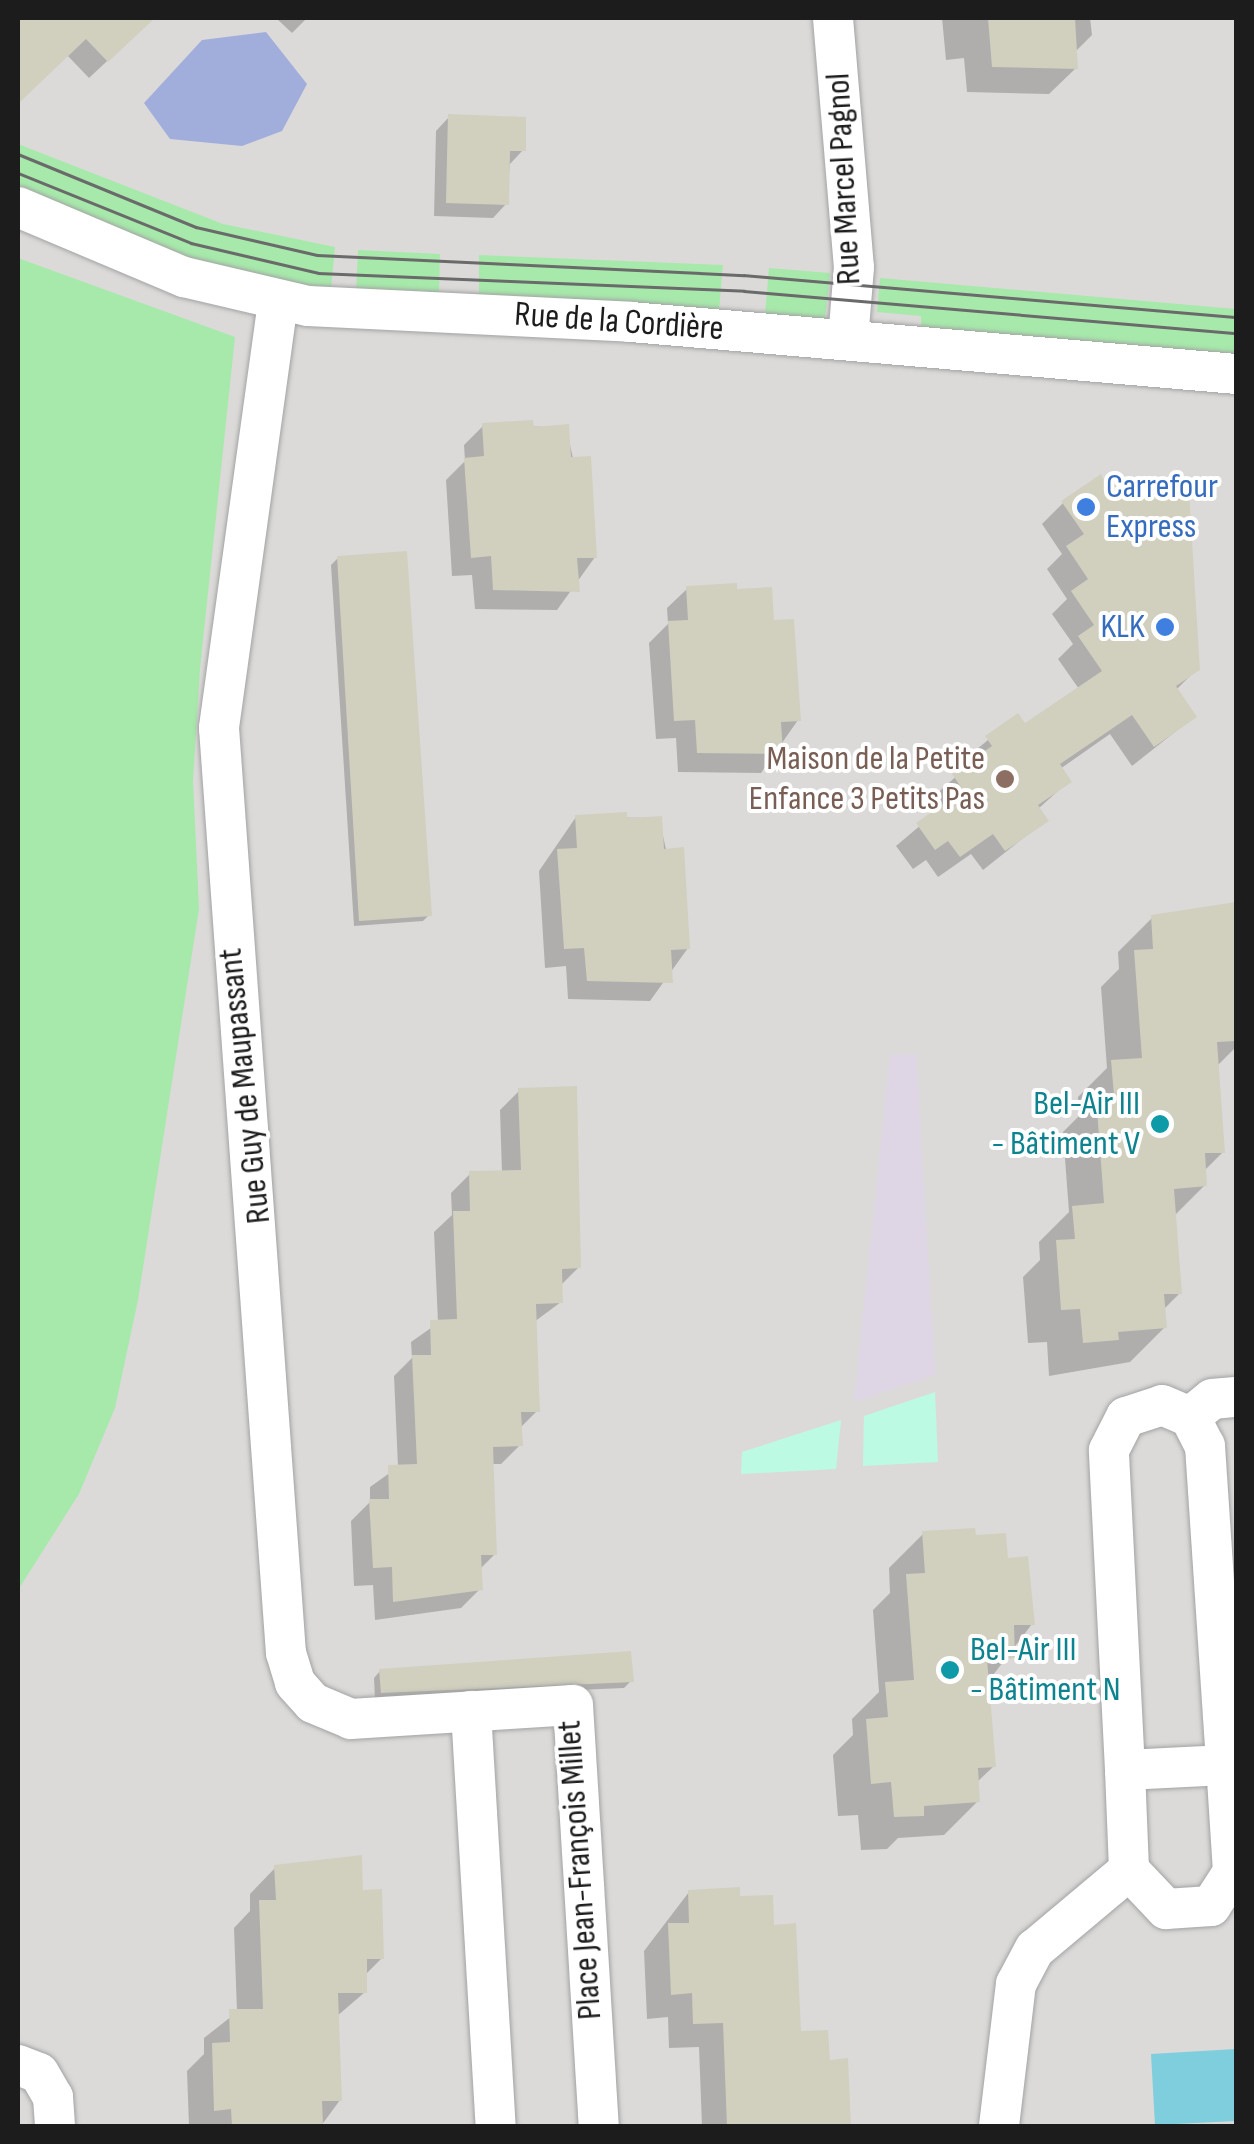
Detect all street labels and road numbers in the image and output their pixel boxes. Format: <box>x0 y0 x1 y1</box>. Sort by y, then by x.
street label: Rue Marcel Pagnol <box>817 72 871 286</box>
street label: Rue de la Cordière <box>513 294 725 350</box>
street label: Rue Guy de Maupassant <box>210 946 280 1226</box>
street label: Place Jean-François Millet <box>549 1719 611 2021</box>

